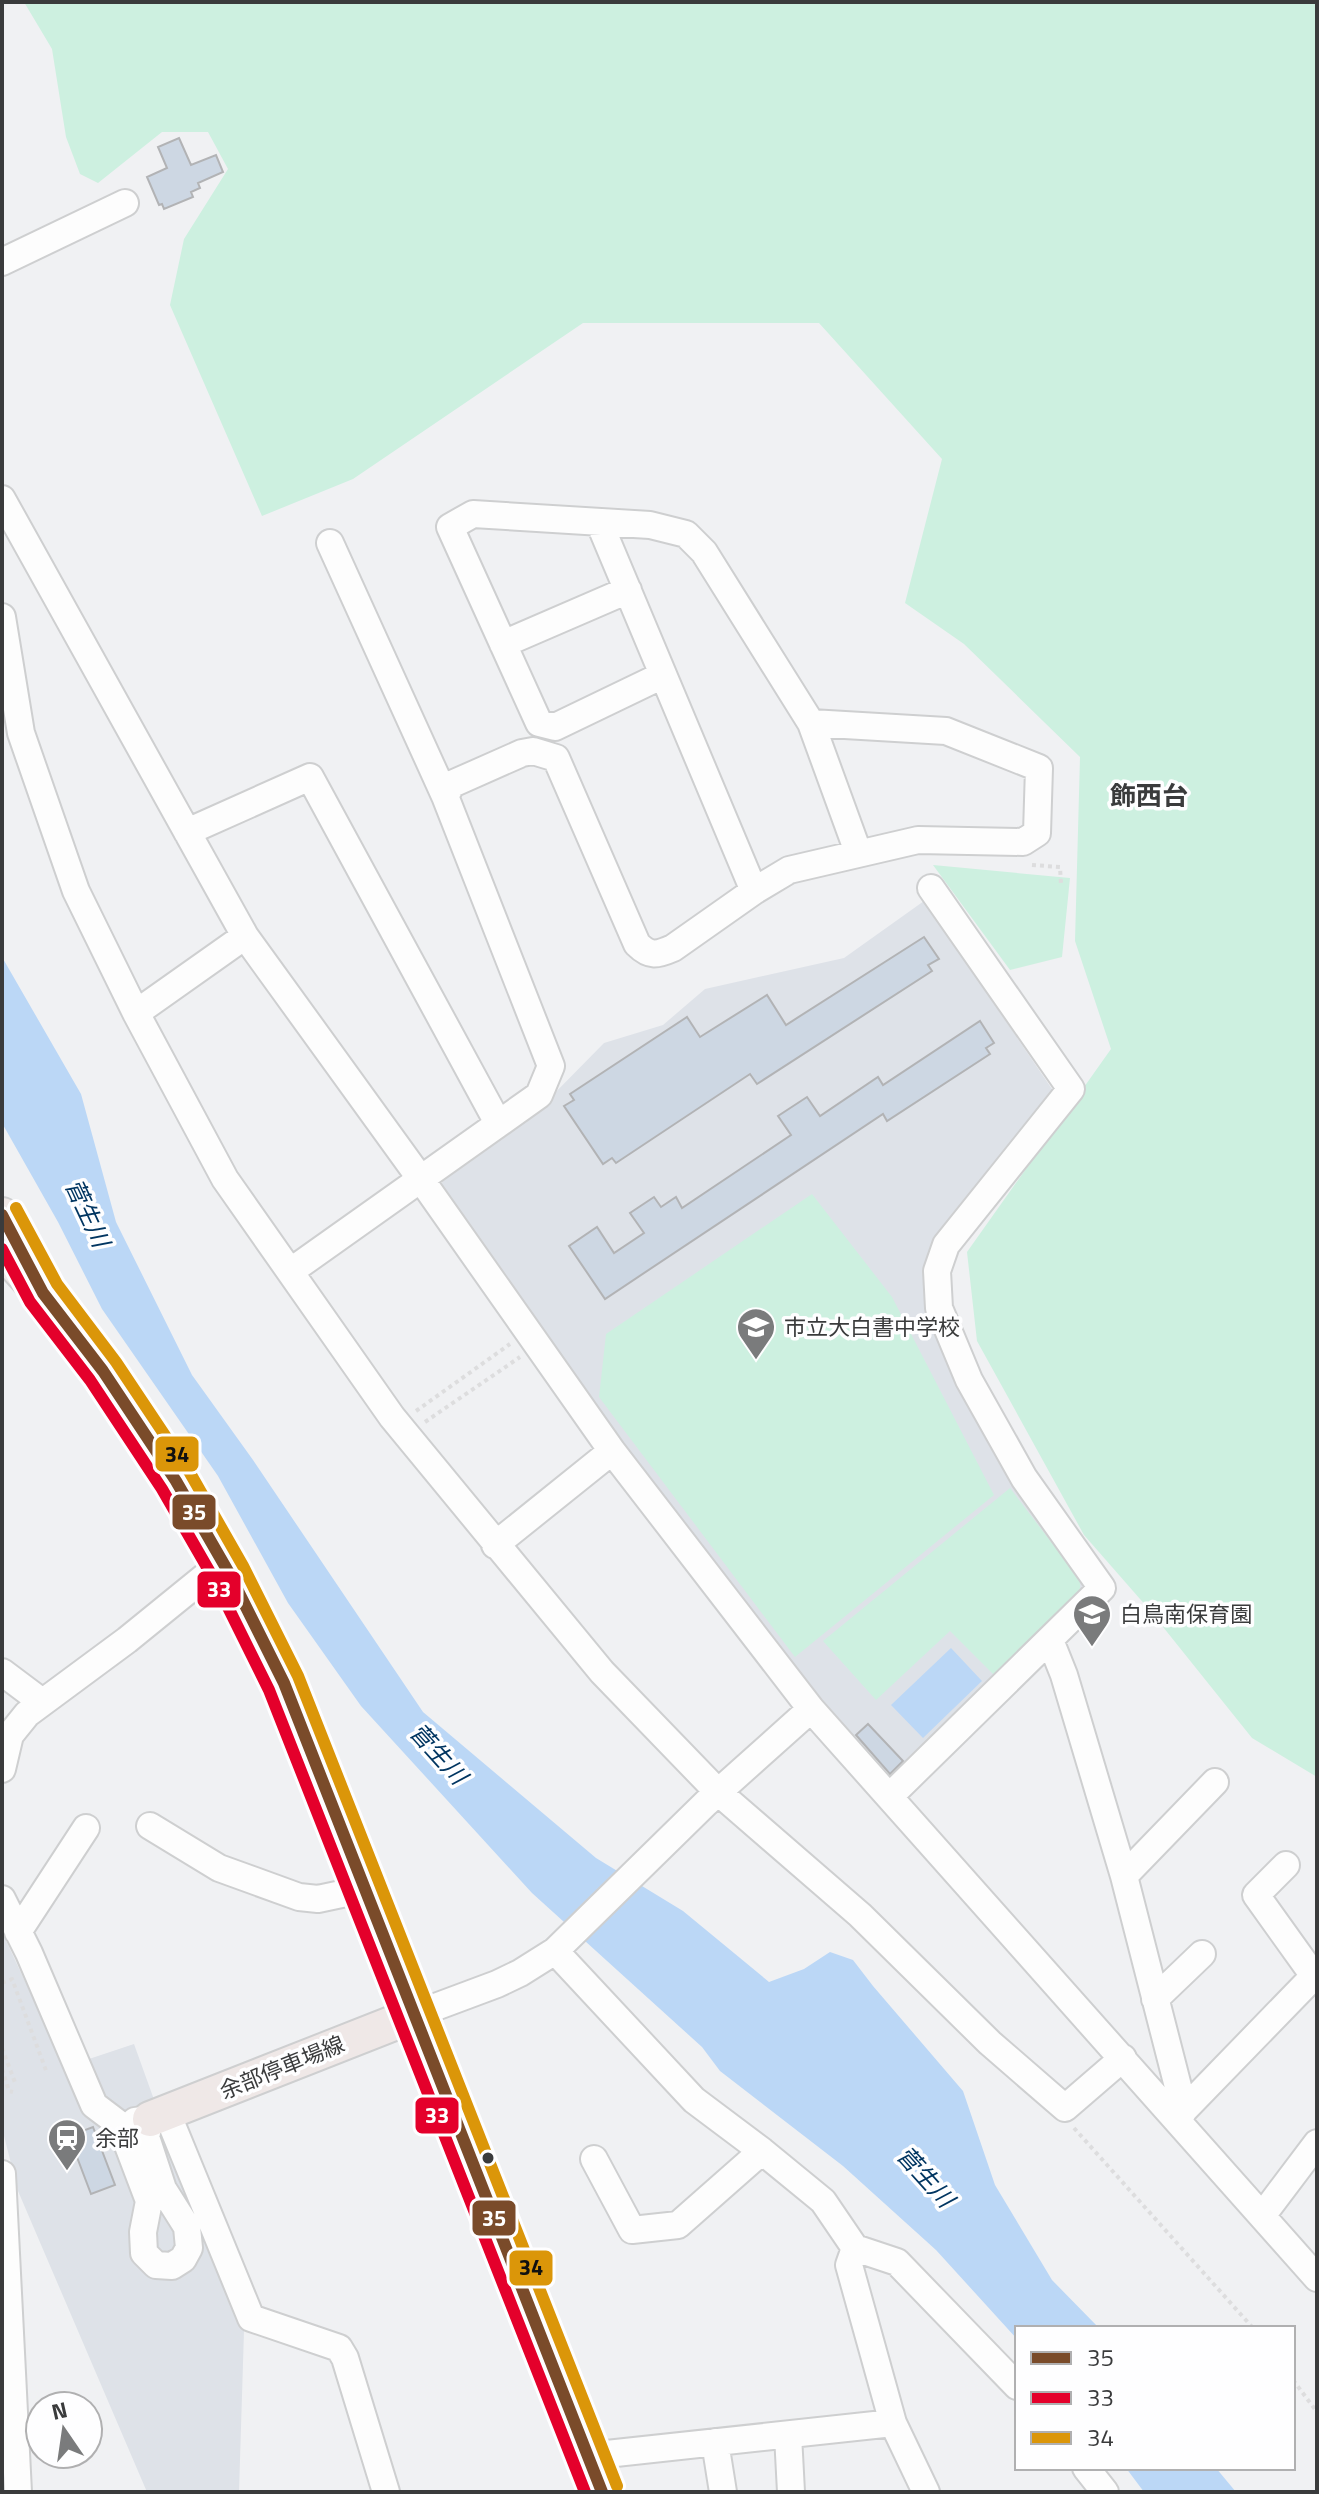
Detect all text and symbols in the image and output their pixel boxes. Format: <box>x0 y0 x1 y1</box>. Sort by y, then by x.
district label: 飾西台 <box>1110 776 1188 815</box>
water label: 菅生川 <box>56 1172 121 1256</box>
school or university icon: 市立大白書中学校 <box>735 1306 777 1361</box>
place label: 市立大白書中学校 <box>784 1310 960 1344</box>
line badge: 34 <box>154 1435 200 1473</box>
text: 34 <box>165 1437 189 1471</box>
line badge: 35 <box>171 1493 217 1531</box>
text: 35 <box>182 1495 206 1529</box>
line badge: 33 <box>196 1570 242 1609</box>
text: 33 <box>207 1572 231 1606</box>
school or university icon: 白鳥南保育園 <box>1071 1593 1113 1648</box>
place label: 白鳥南保育園 <box>1120 1597 1252 1631</box>
water label: 菅生川 <box>401 1715 478 1794</box>
street label: 余部停車場線 <box>214 2027 350 2107</box>
line badge: 33 <box>414 2096 460 2135</box>
text: 33 <box>425 2098 449 2132</box>
station icon: 余部 <box>46 2117 88 2172</box>
place label: 余部 <box>95 2121 139 2155</box>
water label: 菅生川 <box>888 2138 965 2217</box>
unlabelled marker <box>480 2150 496 2166</box>
line badge: 35 <box>471 2199 517 2237</box>
text: 35 <box>482 2201 506 2235</box>
line badge: 34 <box>508 2249 554 2287</box>
text: 34 <box>519 2250 543 2284</box>
legend <box>1015 2326 1295 2470</box>
text: 35 <box>1087 2339 1114 2375</box>
text: 33 <box>1087 2379 1114 2415</box>
north arrow <box>24 2390 104 2470</box>
text: N <box>48 2392 71 2429</box>
text: 34 <box>1087 2419 1114 2455</box>

